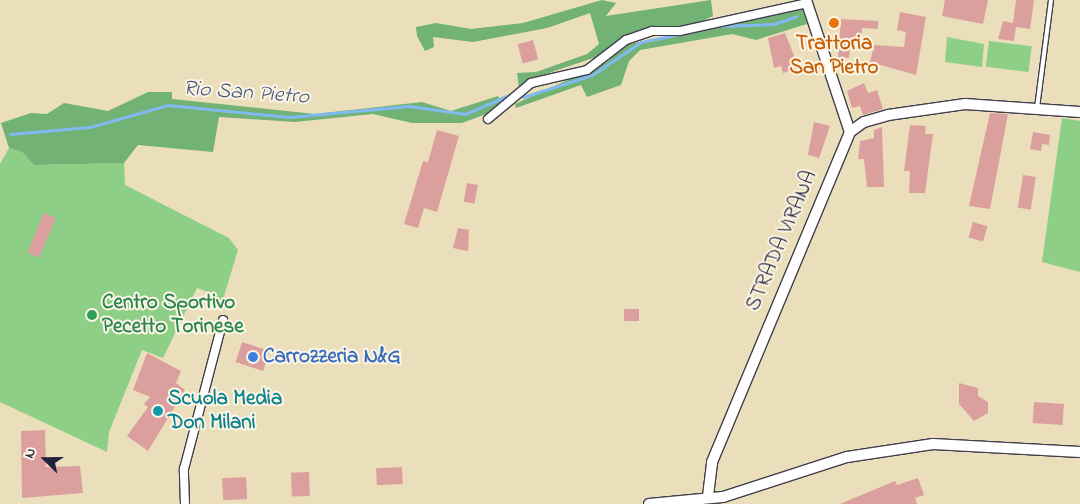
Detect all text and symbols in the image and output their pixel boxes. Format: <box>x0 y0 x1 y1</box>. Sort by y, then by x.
marker: Trattoria San Pietro <box>828 17 840 29</box>
place label: Trattoria San Pietro <box>790 31 878 81</box>
water label: Rio San Pietro <box>182 76 310 112</box>
street label: STRADA VIRANA <box>741 167 823 315</box>
place label: Centro Sportivo Pecetto Torinese <box>102 290 244 340</box>
marker: Centro Sportivo Pecetto Torinese <box>86 309 98 321</box>
place label: Carrozzeria N&G <box>263 344 401 370</box>
marker: Carrozzeria N&G <box>247 351 259 363</box>
place label: Scuola Media Don Milani <box>168 386 282 436</box>
marker: Scuola Media Don Milani <box>152 405 164 417</box>
north arrow <box>20 434 70 484</box>
text: N <box>19 445 42 462</box>

